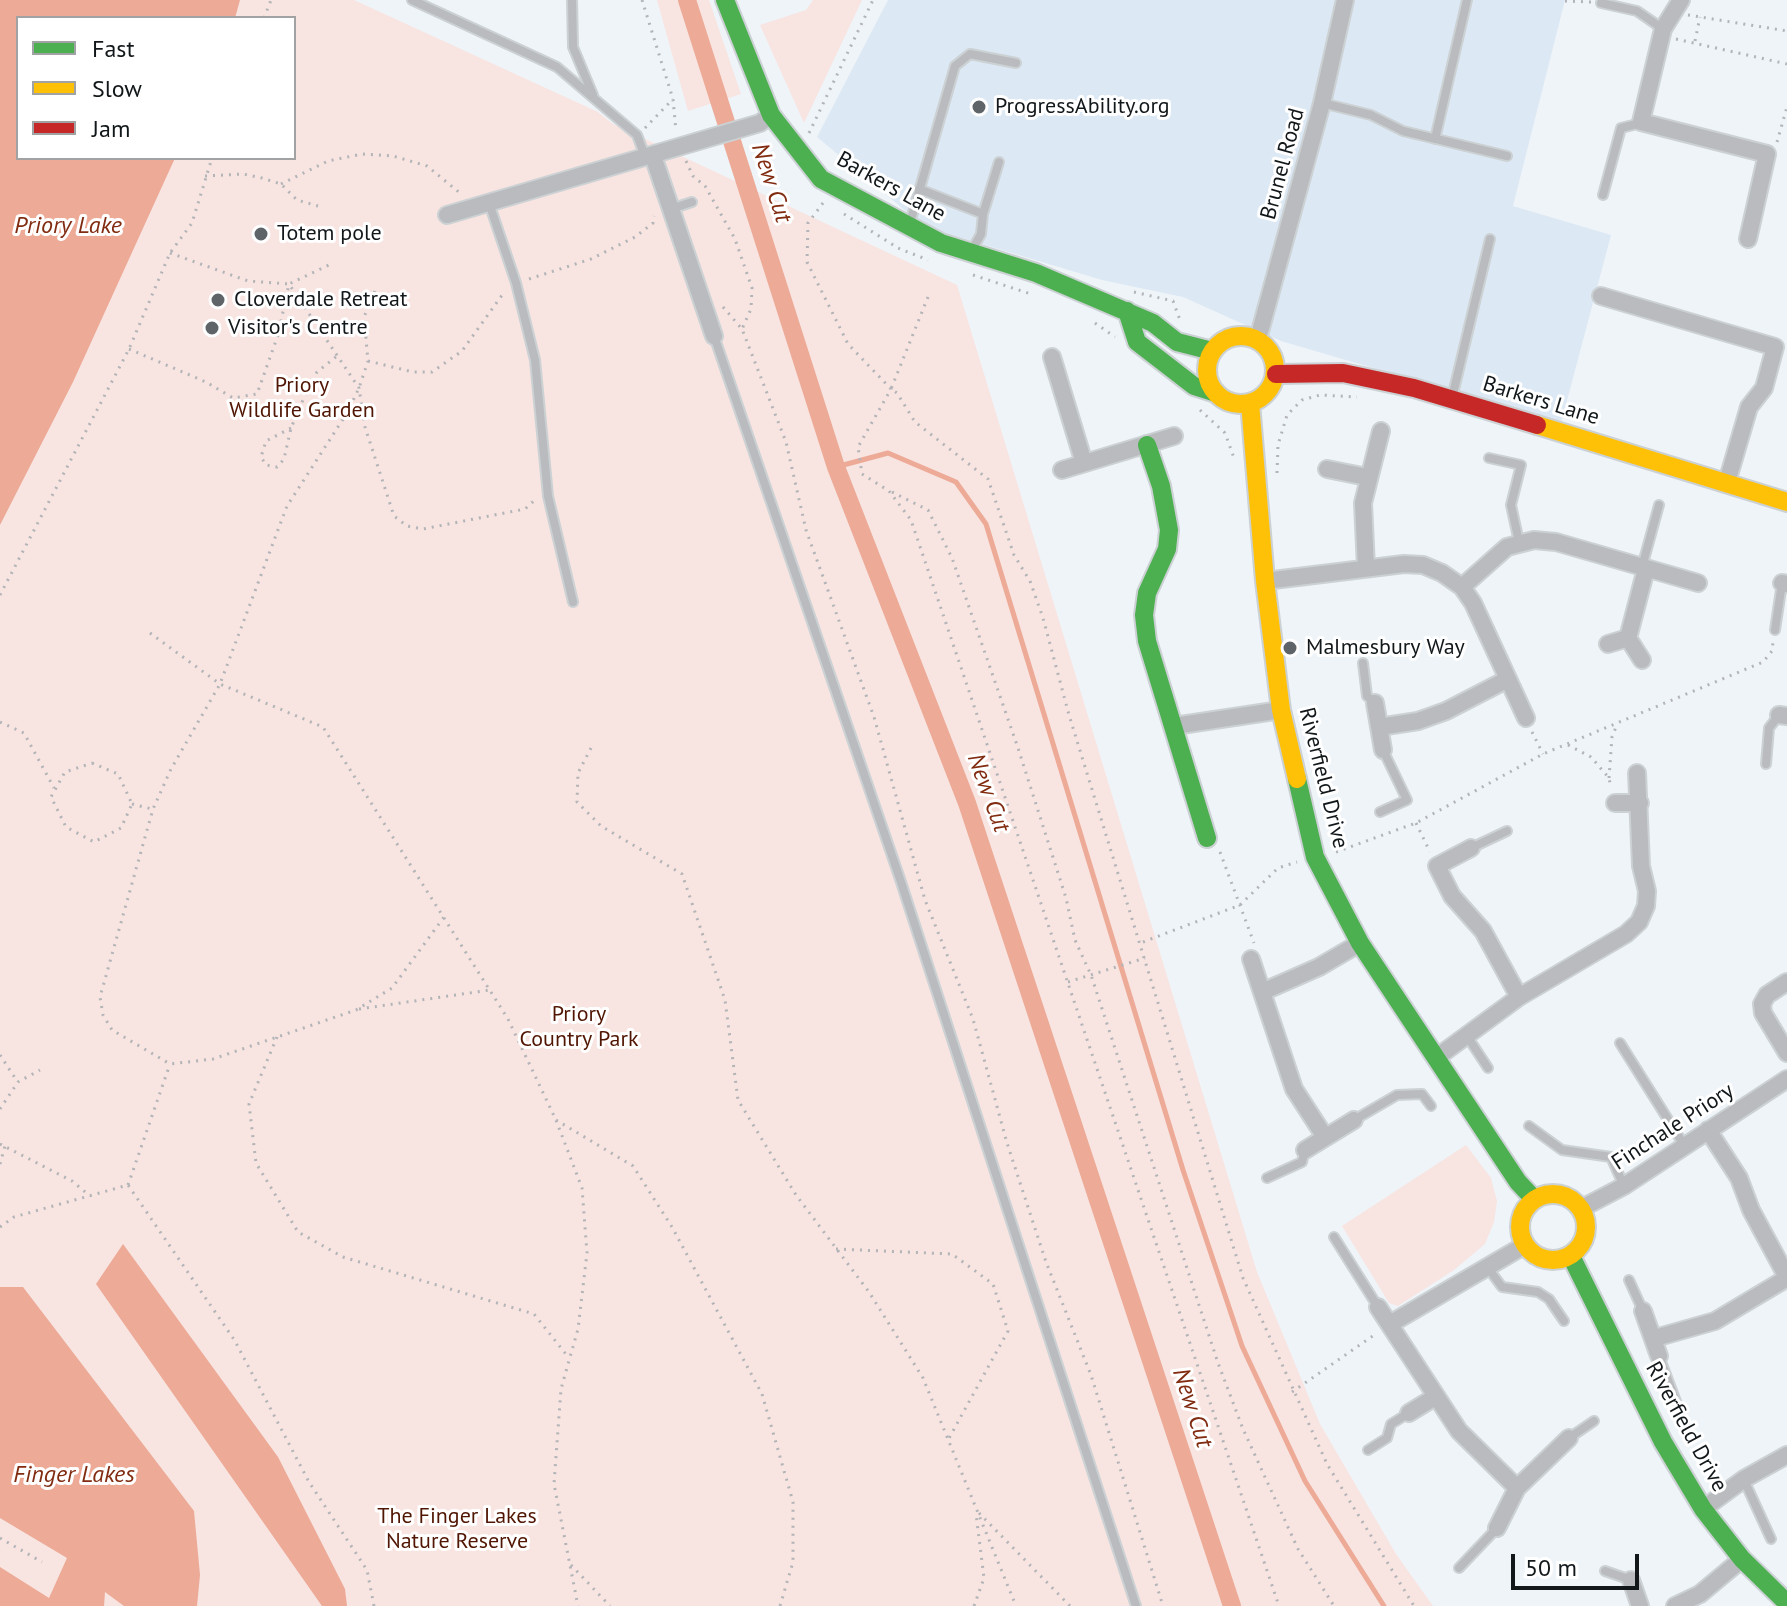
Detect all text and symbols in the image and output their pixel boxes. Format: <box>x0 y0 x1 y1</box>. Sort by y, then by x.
legend <box>16 16 296 160</box>
text: Fast <box>92 33 135 64</box>
text: Slow <box>92 73 142 104</box>
place label: ProgressAbility.org <box>995 94 1170 120</box>
marker: ProgressAbility.org <box>970 98 988 116</box>
street label: Brunel Road <box>1255 105 1311 223</box>
text: Jam <box>92 113 130 144</box>
water label: New Cut <box>745 140 797 226</box>
street label: Barkers Lane <box>832 146 950 228</box>
water label: Priory Lake <box>14 212 122 240</box>
place label: Totem pole <box>277 221 382 247</box>
marker: Totem pole <box>252 225 270 243</box>
place label: Cloverdale Retreat <box>234 287 407 313</box>
marker: Cloverdale Retreat <box>209 291 227 309</box>
place label: Visitor's Centre <box>228 315 368 341</box>
marker: Visitor's Centre <box>203 319 221 337</box>
street label: Barkers Lane <box>1480 371 1602 431</box>
park label: Priory Wildlife Garden <box>229 373 375 424</box>
place label: Malmesbury Way <box>1306 635 1465 661</box>
marker: Malmesbury Way <box>1281 639 1299 657</box>
street label: Riverfield Drive <box>1293 705 1353 851</box>
water label: New Cut <box>961 750 1015 836</box>
park label: Priory Country Park <box>520 1002 638 1054</box>
street label: Finchale Priory <box>1607 1078 1739 1176</box>
street label: Riverfield Drive <box>1639 1357 1733 1497</box>
water label: New Cut <box>1166 1365 1218 1451</box>
water label: Finger Lakes <box>13 1461 135 1489</box>
park label: The Finger Lakes Nature Reserve <box>377 1504 537 1556</box>
scale bar <box>1515 1538 1643 1588</box>
text: 50 m <box>1525 1552 1577 1583</box>

